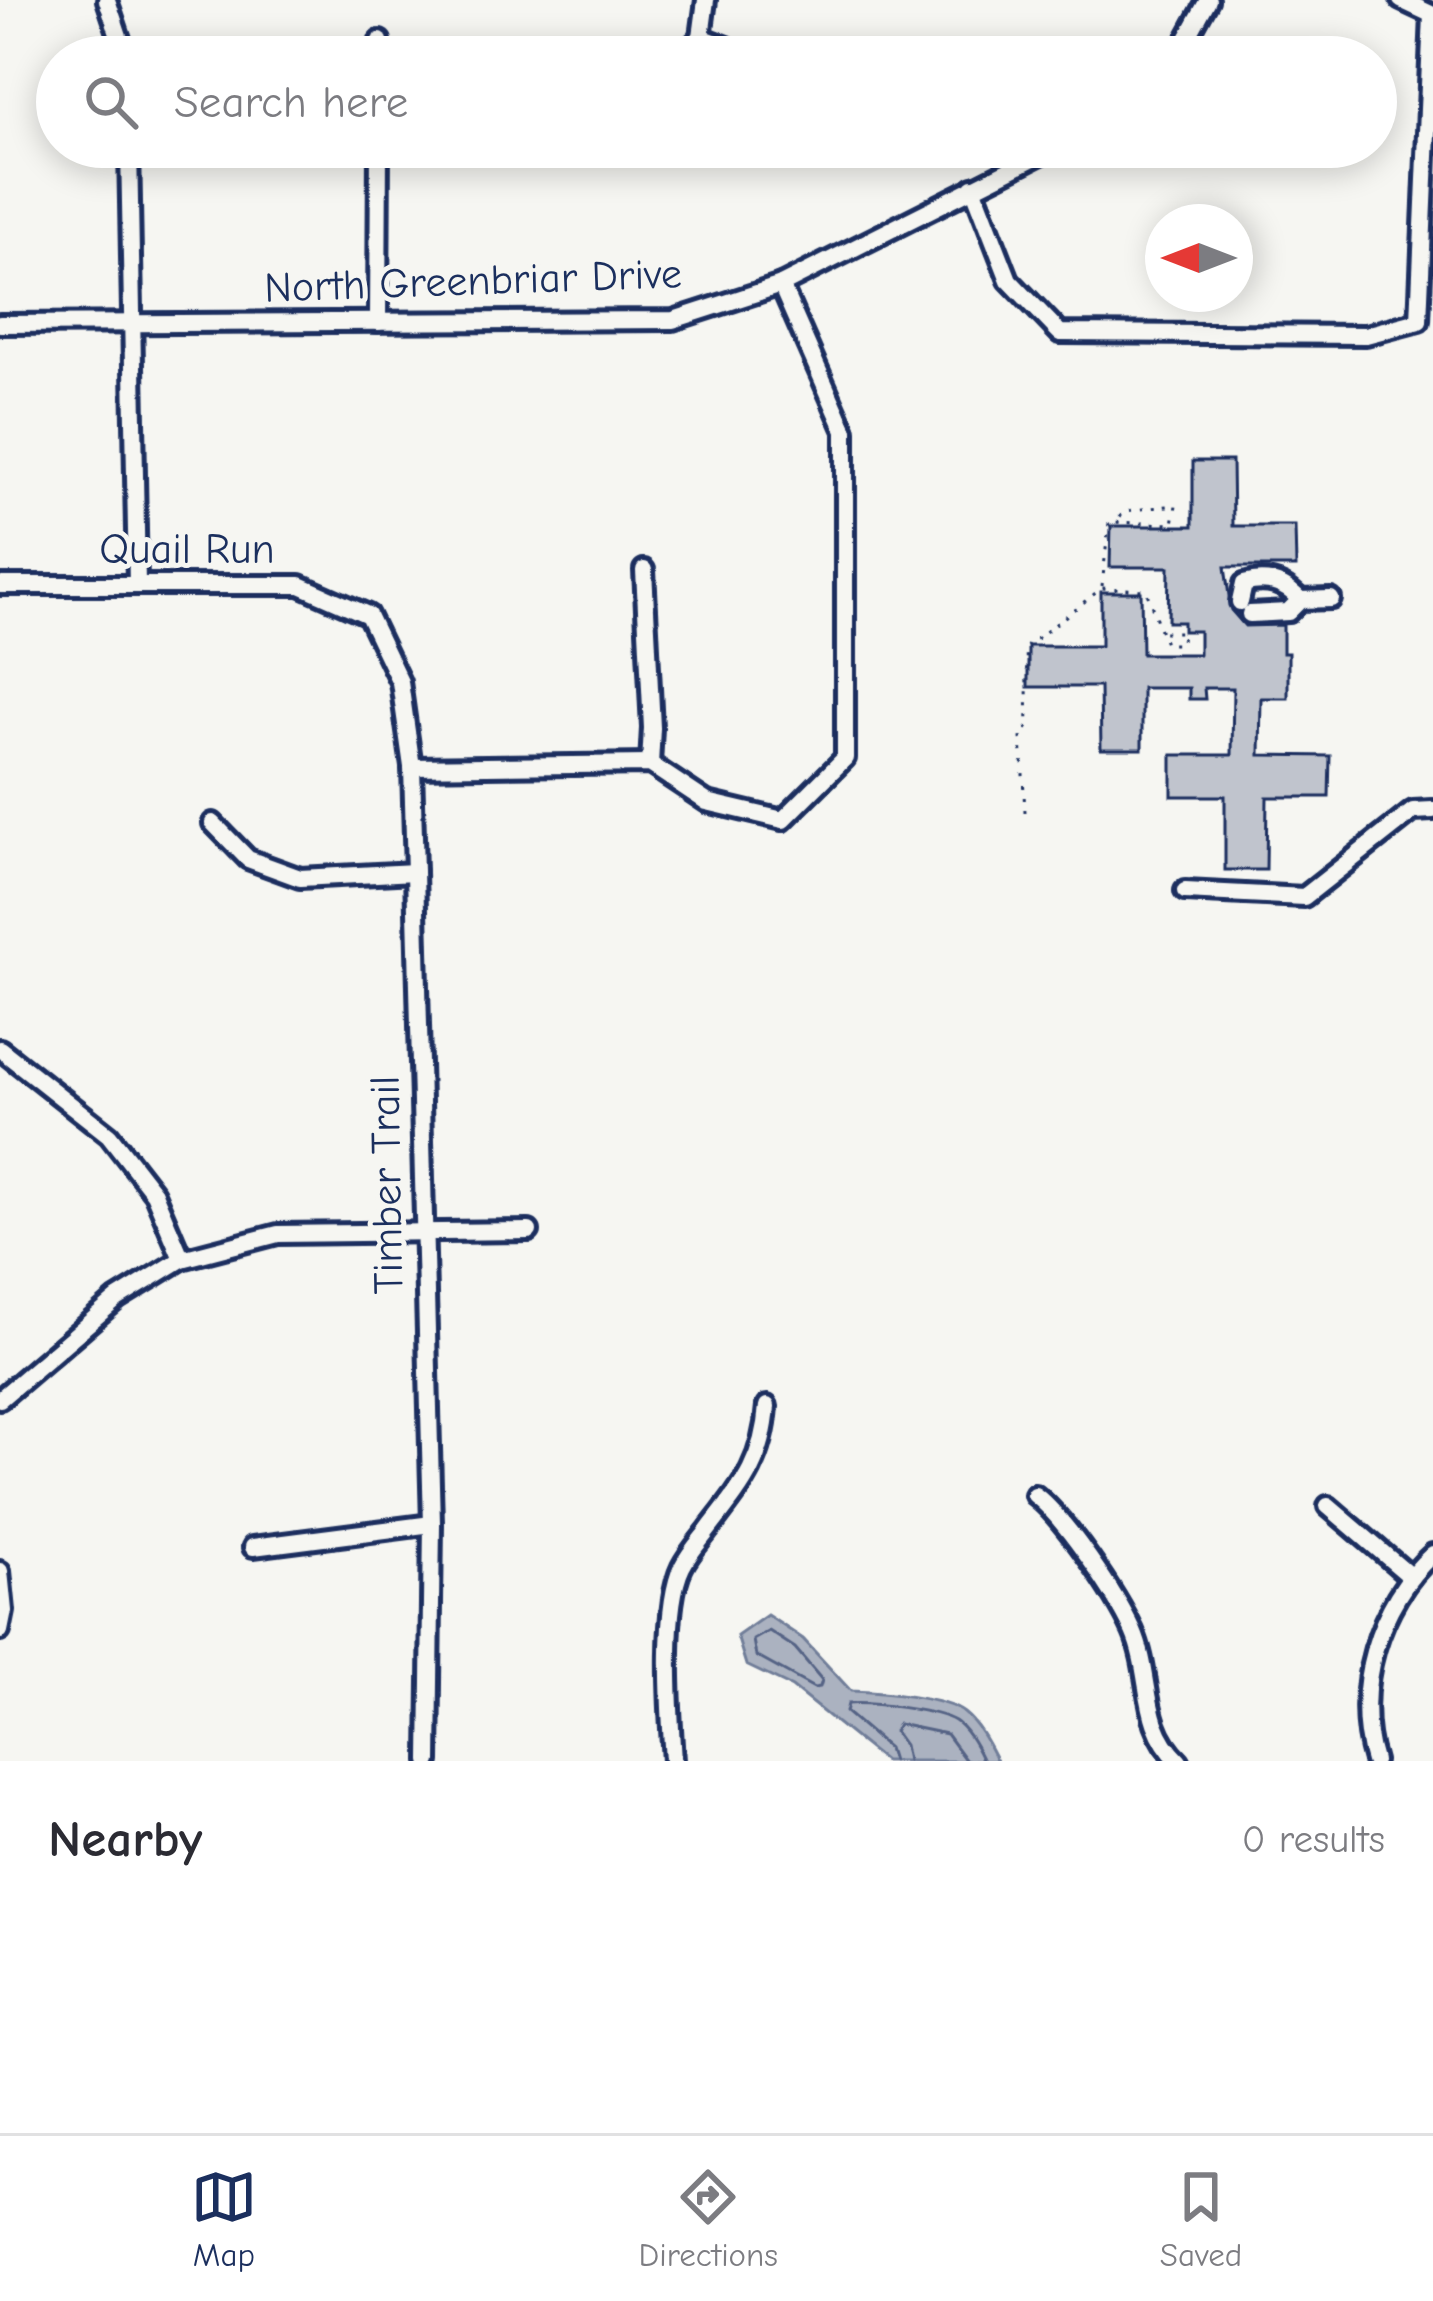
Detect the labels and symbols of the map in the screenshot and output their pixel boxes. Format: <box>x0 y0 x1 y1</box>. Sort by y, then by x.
north arrow <box>1145 204 1253 312</box>
street label: North Greenbriar Drive <box>263 249 683 313</box>
street label: Quail Run <box>99 525 275 574</box>
street label: Timber Trail <box>361 1075 413 1295</box>

